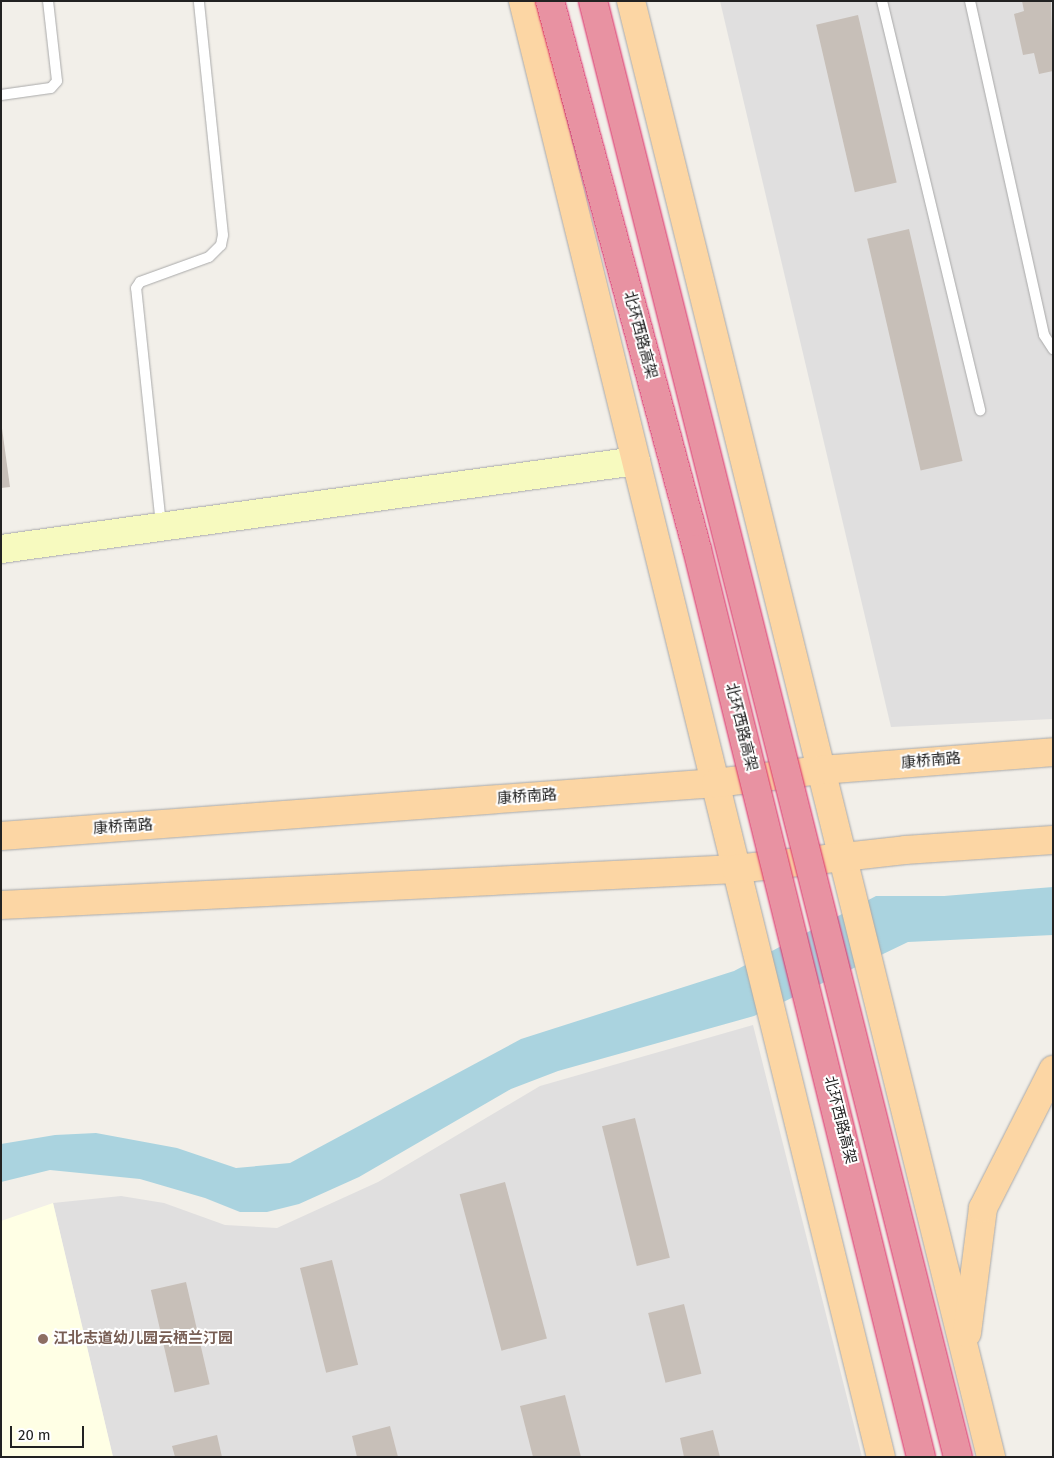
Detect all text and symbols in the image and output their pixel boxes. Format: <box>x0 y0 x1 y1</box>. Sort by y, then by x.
street label: 北环西路高架 <box>620 289 660 381</box>
street label: 北环西路高架 <box>721 681 761 773</box>
street label: 康桥南路 <box>900 749 962 773</box>
street label: 康桥南路 <box>496 786 558 808</box>
street label: 康桥南路 <box>92 816 154 838</box>
street label: 北环西路高架 <box>820 1074 860 1166</box>
place label: 江北志道幼儿园云栖兰汀园 <box>53 1330 233 1348</box>
marker: 江北志道幼儿园云栖兰汀园 <box>37 1333 49 1345</box>
scale bar <box>12 1416 86 1448</box>
text: 20 m <box>18 1426 51 1444</box>

